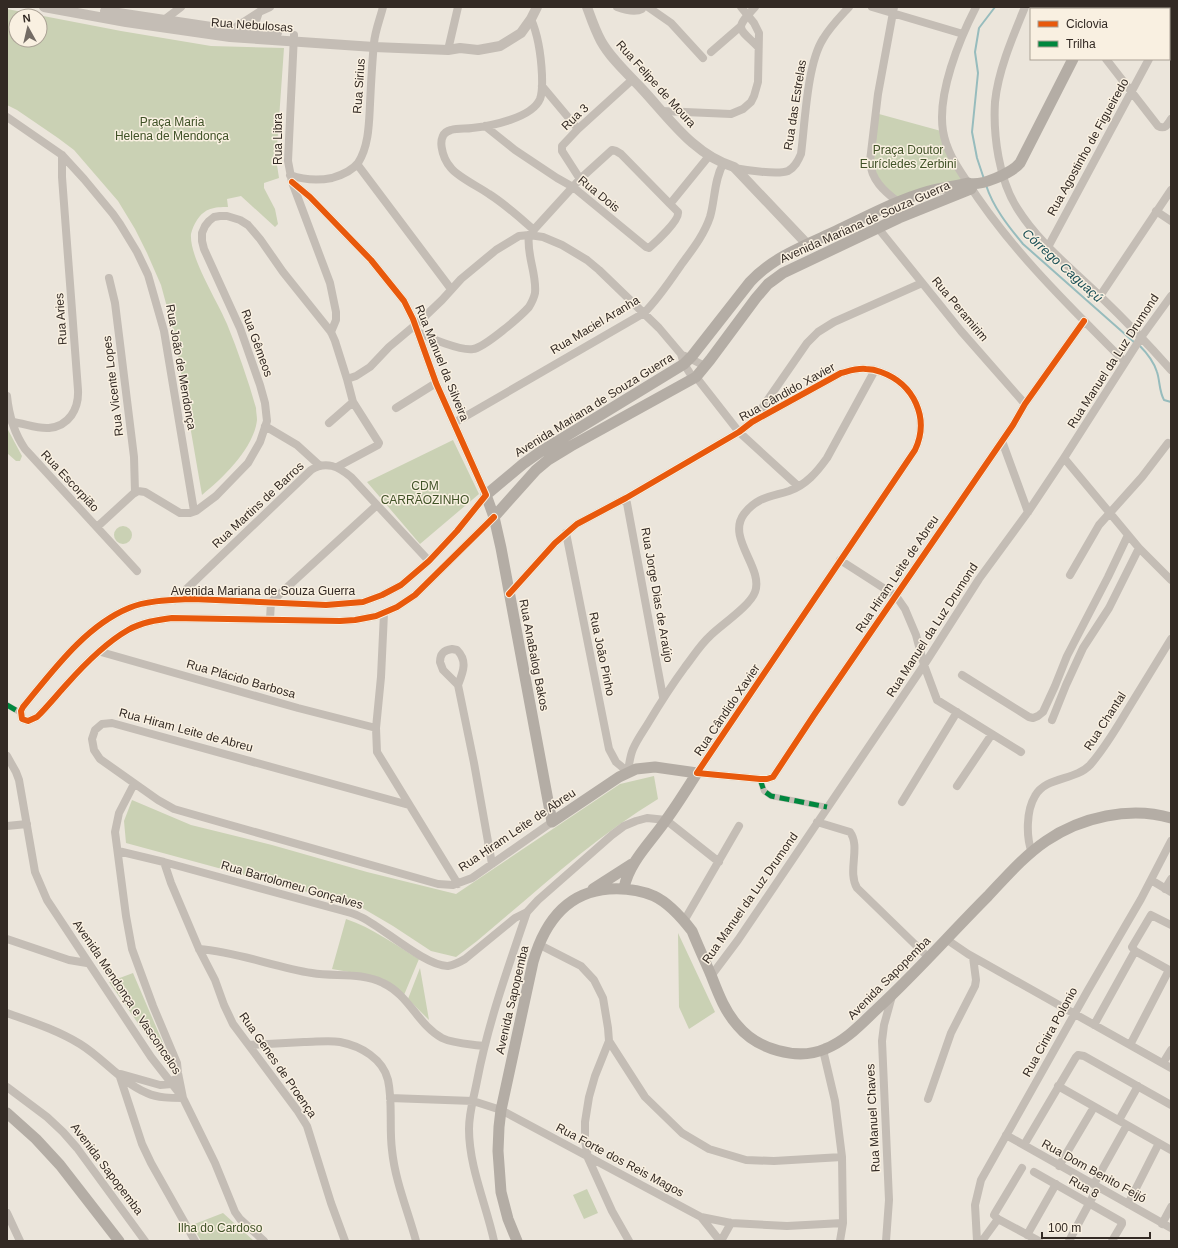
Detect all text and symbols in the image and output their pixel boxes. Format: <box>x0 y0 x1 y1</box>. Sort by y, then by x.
north arrow <box>8 8 48 48</box>
legend <box>1030 8 1170 60</box>
text: N <box>22 12 31 25</box>
street label: Rua Nebulosas <box>211 15 293 35</box>
text: Ciclovia <box>1066 17 1108 31</box>
text: Trilha <box>1066 37 1096 51</box>
street label: Rua Felipe de Moura <box>613 38 699 131</box>
street label: Rua Sirius <box>350 58 368 114</box>
street label: Rua das Estrelas <box>781 59 809 151</box>
street label: Rua Agostinho de Figueiredo <box>1044 76 1132 218</box>
street label: Rua 3 <box>559 101 592 133</box>
street label: Rua Libra <box>271 113 285 165</box>
park label: Praça Maria Helena de Mendonça <box>115 115 229 143</box>
park label: Praça Doutor Eurícledes Zerbini <box>860 143 956 171</box>
street label: Rua Dois <box>575 173 623 215</box>
street label: Avenida Mariana de Souza Guerra <box>778 178 952 266</box>
water label: Córrego Caguaçú <box>1020 225 1106 305</box>
street label: Rua Peramirim <box>929 274 991 344</box>
street label: Rua Manuel da Luz Drumond <box>1064 291 1162 431</box>
street label: Rua Aries <box>52 293 70 345</box>
street label: Rua Maciel Aranha <box>548 293 642 357</box>
street label: Rua João de Mendonça <box>163 303 199 431</box>
street label: Rua Manuel da Silveira <box>412 303 472 423</box>
street label: Rua Gêmeos <box>238 307 276 379</box>
street label: Rua Vicente Lopes <box>100 335 126 437</box>
street label: Avenida Mariana de Souza Guerra <box>512 350 676 460</box>
street label: Rua Cândido Xavier <box>737 360 837 424</box>
street label: Rua Escorpião <box>38 447 102 515</box>
street label: Rua Martins de Barros <box>209 459 307 551</box>
park label: CDM CARRÃOZINHO <box>381 479 469 507</box>
street label: Rua Hiram Leite de Abreu <box>853 513 941 635</box>
street label: Rua Jorge Dias de Araújo <box>638 526 676 664</box>
street label: Rua Manuel da Luz Drumond <box>883 560 981 700</box>
street label: Avenida Mariana de Souza Guerra <box>171 584 356 598</box>
street label: Rua AnaBalog Bakos <box>516 598 552 712</box>
street label: Rua João Pinho <box>586 611 618 698</box>
street label: Rua Plácido Barbosa <box>185 657 297 701</box>
street label: Rua Cândido Xavier <box>691 662 763 758</box>
street label: Rua Chantal <box>1081 689 1129 753</box>
street label: Rua Hiram Leite de Abreu <box>118 705 254 755</box>
street label: Rua Hiram Leite de Abreu <box>456 786 578 874</box>
street label: Rua Manuel da Luz Drumond <box>699 830 801 966</box>
street label: Rua Bartolomeu Gonçalves <box>220 858 364 912</box>
street label: Avenida Mendonça e Vasconcelos <box>70 917 184 1077</box>
street label: Avenida Sapopemba <box>845 934 933 1022</box>
street label: Avenida Sapopemba <box>493 944 531 1056</box>
street label: Rua Cinira Polonio <box>1020 985 1081 1079</box>
street label: Rua Genes de Proença <box>236 1010 320 1121</box>
street label: Rua Manuel Chaves <box>863 1063 883 1173</box>
street label: Avenida Sapopemba <box>68 1120 146 1218</box>
street label: Rua Forte dos Reis Magos <box>554 1120 686 1200</box>
street label: Rua Dom Benito Feijó <box>1039 1136 1149 1206</box>
street label: Rua 8 <box>1067 1173 1102 1201</box>
scale bar <box>1042 1214 1150 1240</box>
park label: Ilha do Cardoso <box>178 1221 263 1235</box>
text: 100 m <box>1048 1221 1081 1235</box>

